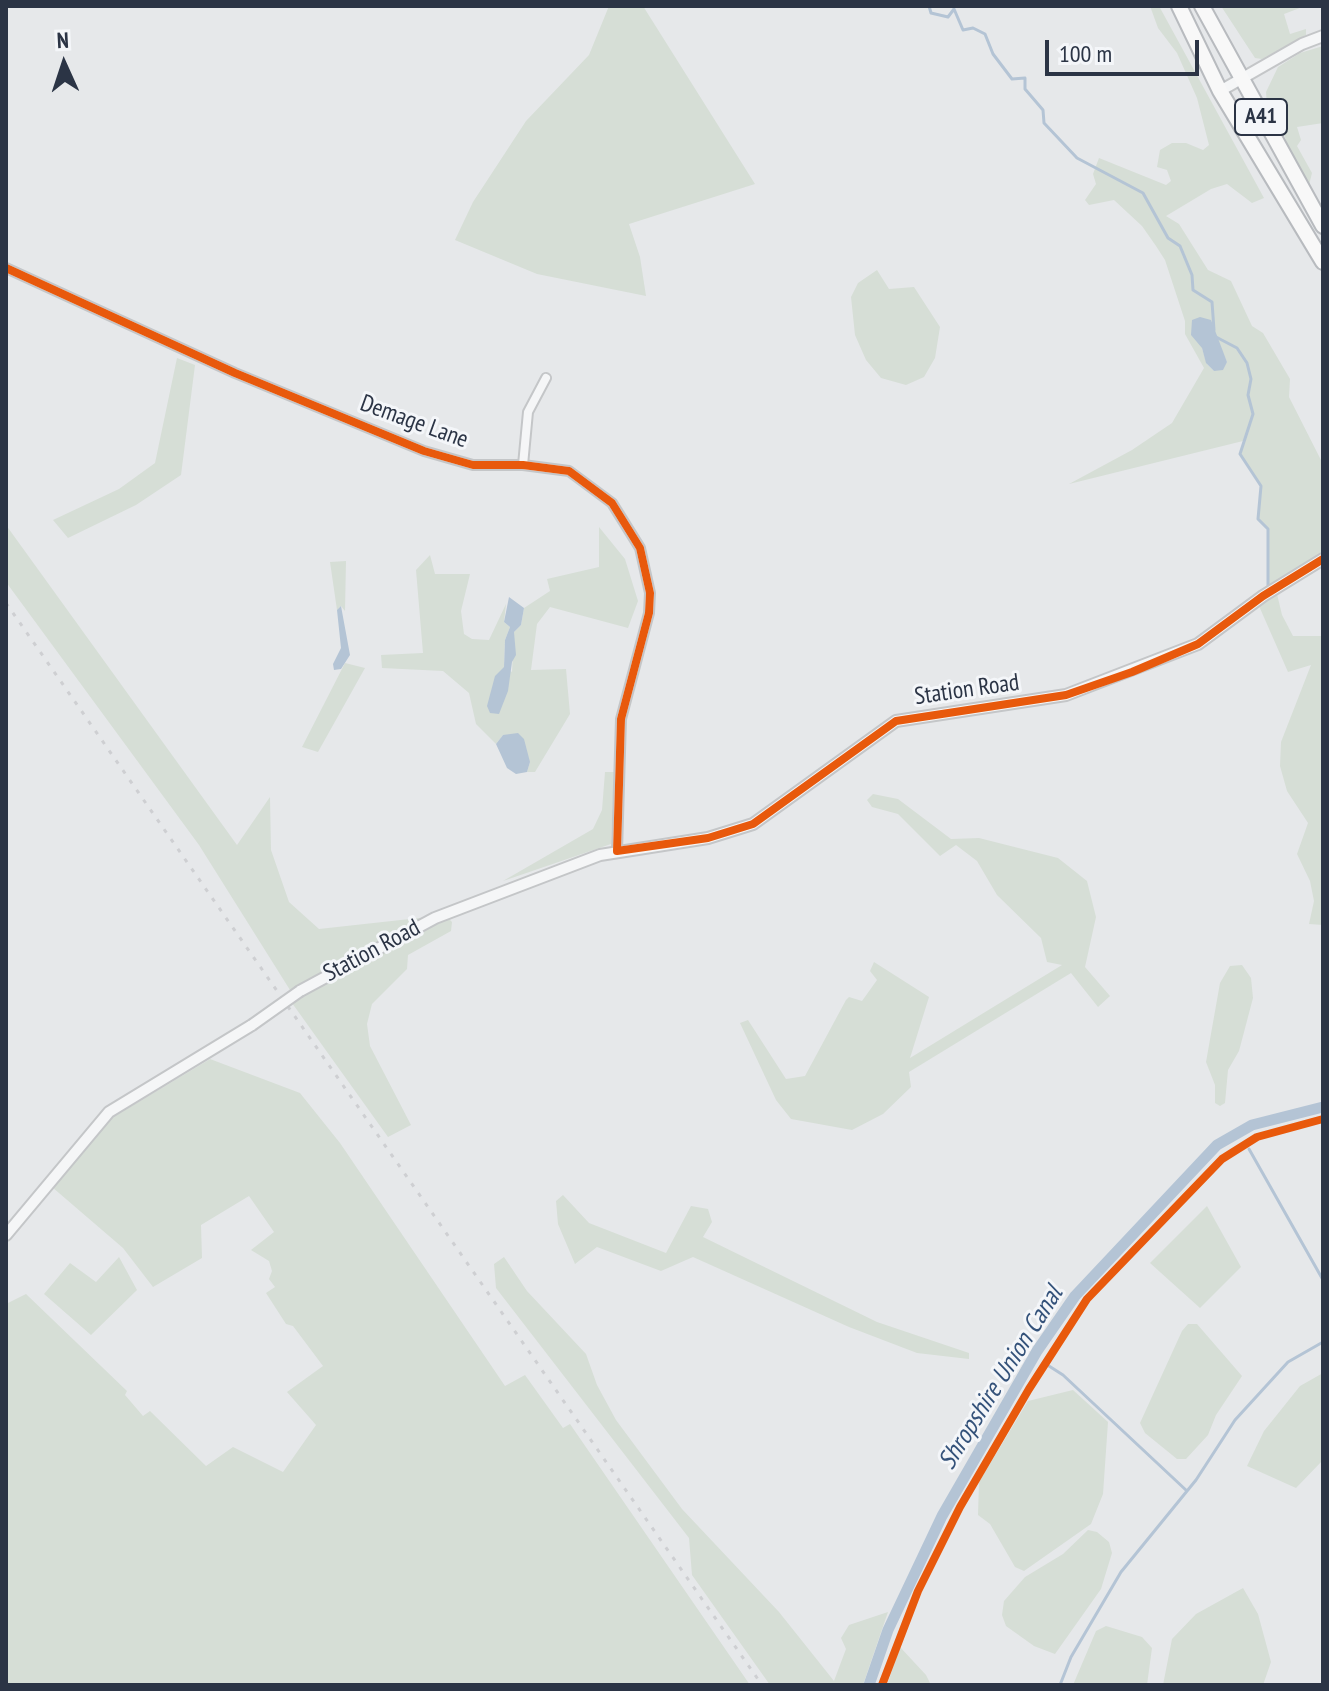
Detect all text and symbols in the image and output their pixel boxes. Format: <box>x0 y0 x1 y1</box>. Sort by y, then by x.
north arrow <box>24 24 104 104</box>
scale bar <box>1049 24 1203 74</box>
text: N <box>56 26 69 54</box>
text: 100 m <box>1059 38 1112 69</box>
road number: A41 <box>1235 99 1287 135</box>
street label: Demage Lane <box>356 389 472 455</box>
street label: Station Road <box>913 668 1021 712</box>
street label: Station Road <box>319 914 425 988</box>
water label: Shropshire Union Canal <box>932 1281 1070 1475</box>

